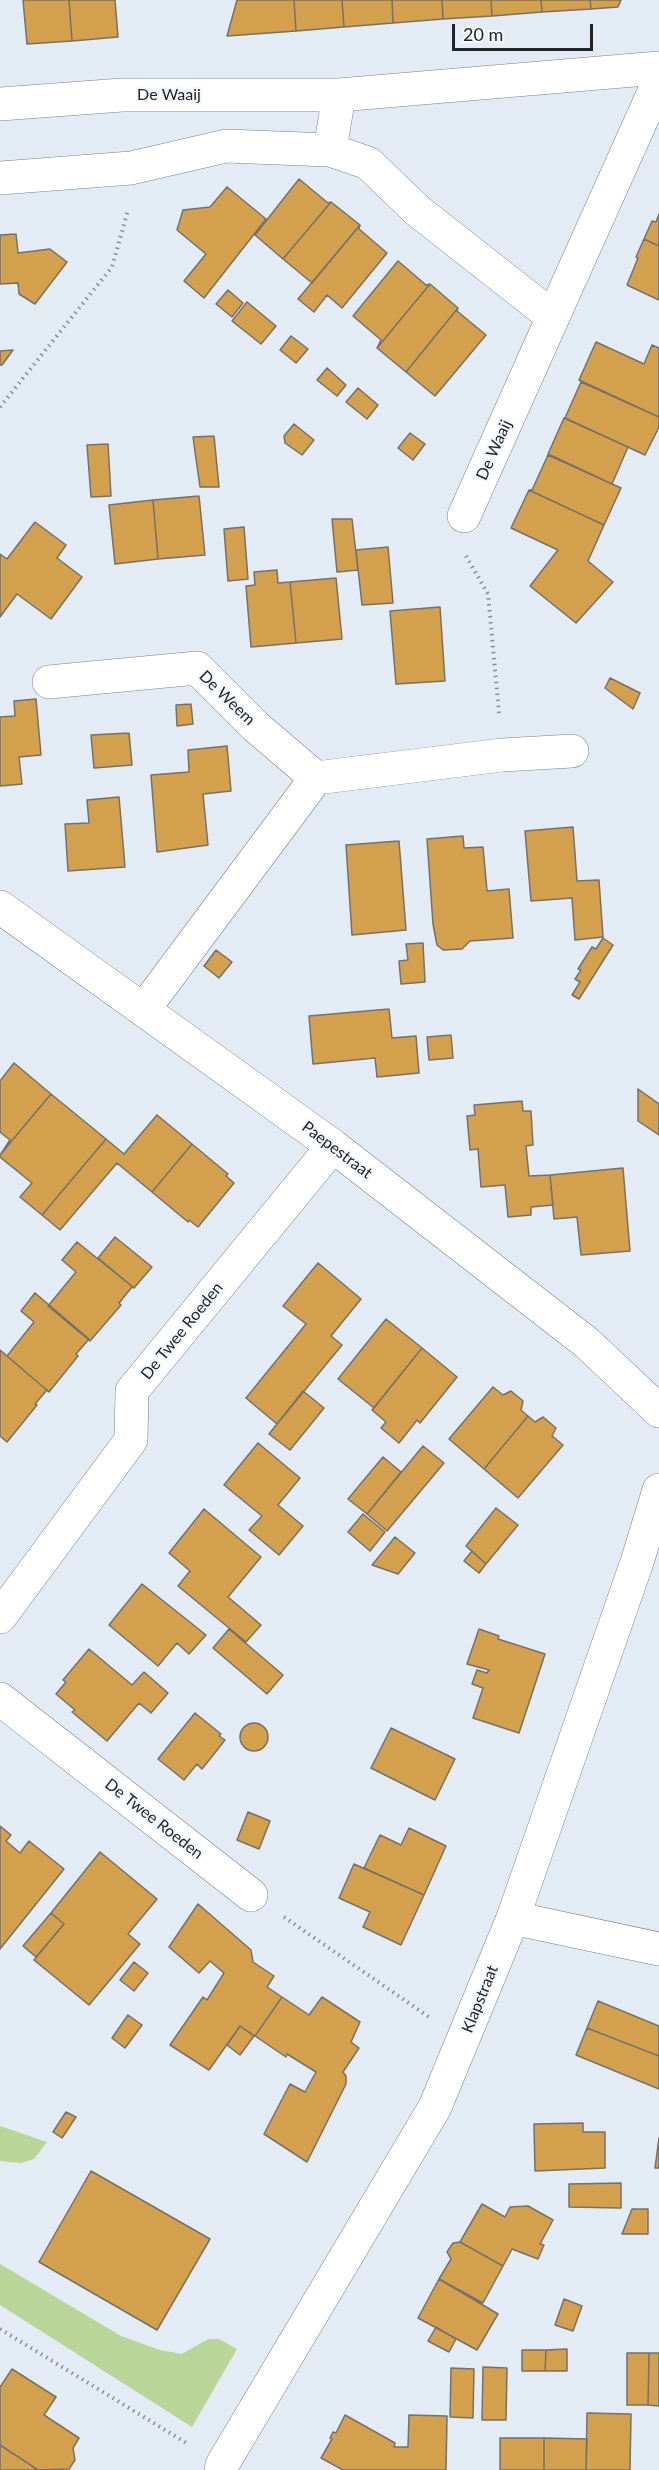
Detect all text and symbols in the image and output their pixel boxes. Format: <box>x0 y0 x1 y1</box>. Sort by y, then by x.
scale bar <box>455 12 596 50</box>
text: 20 m <box>463 23 503 45</box>
street label: De Waaij <box>137 85 201 105</box>
street label: De Waaij <box>472 417 516 483</box>
street label: De Weem <box>195 667 259 729</box>
street label: Paepestraat <box>298 1117 376 1183</box>
street label: De Twee Roeden <box>137 1279 227 1383</box>
street label: De Twee Roeden <box>101 1775 207 1863</box>
street label: Klapstraat <box>458 1962 502 2036</box>

